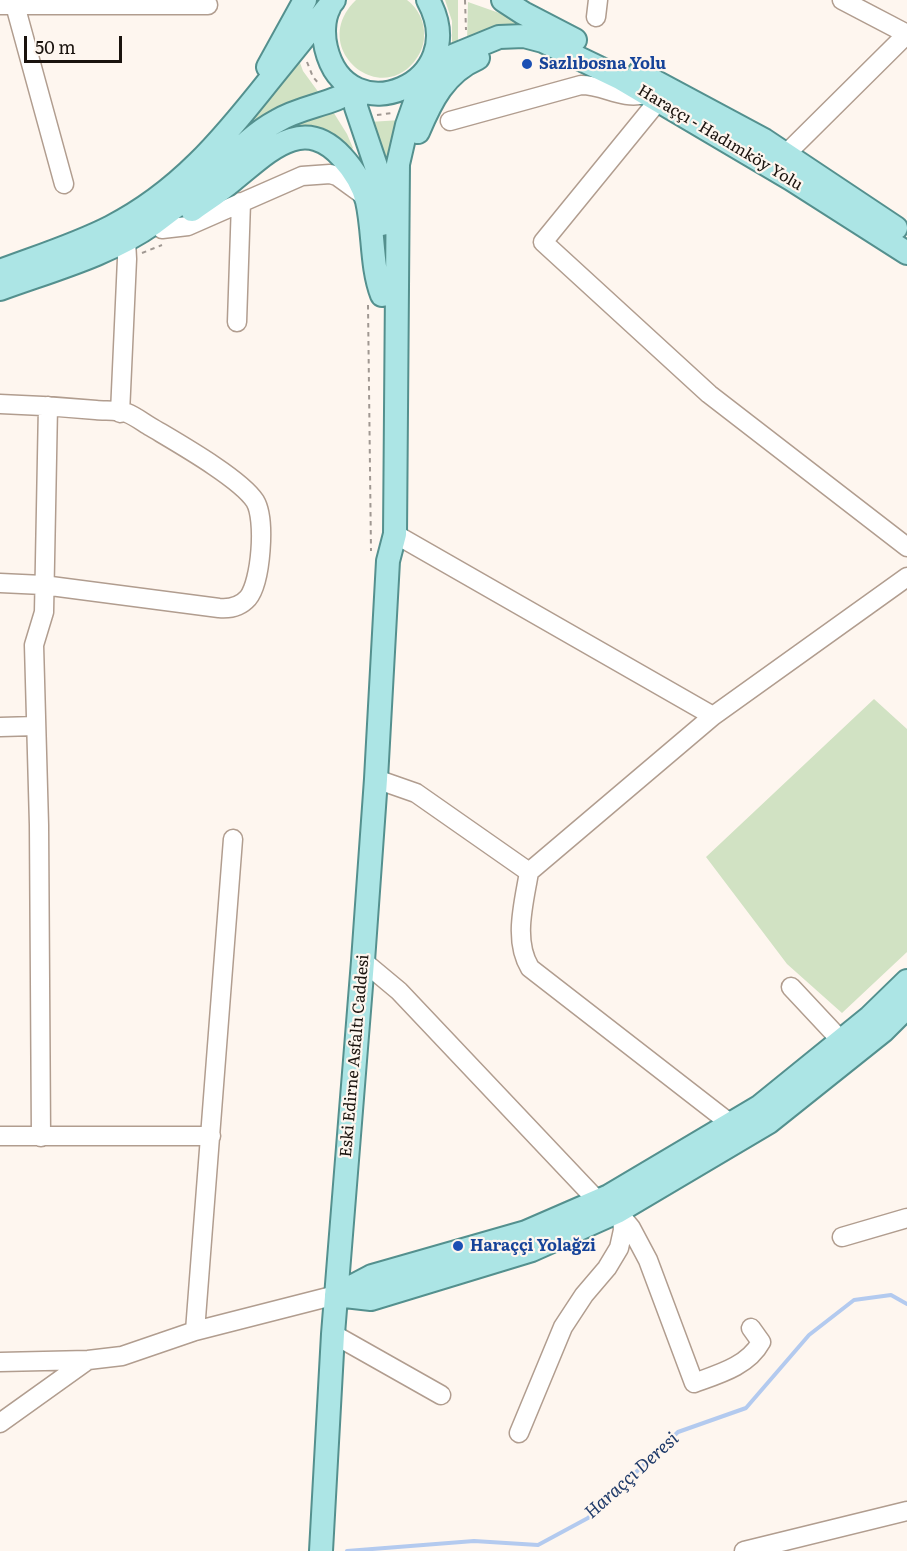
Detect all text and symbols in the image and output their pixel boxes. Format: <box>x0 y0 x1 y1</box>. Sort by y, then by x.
scale bar <box>27 24 124 62</box>
text: 50 m <box>35 33 76 60</box>
place label: Sazlıbosna Yolu <box>539 54 666 74</box>
marker: Sazlıbosna Yolu <box>520 57 534 71</box>
street label: Haraççı - Hadımköy Yolu <box>634 81 806 195</box>
street label: Eski Edirne Asfaltı Caddesi <box>337 954 373 1158</box>
place label: Haraççi Yolağzi <box>470 1236 596 1256</box>
marker: Haraççi Yolağzi <box>451 1239 465 1253</box>
water label: Haraççı Deresi <box>581 1428 683 1524</box>

